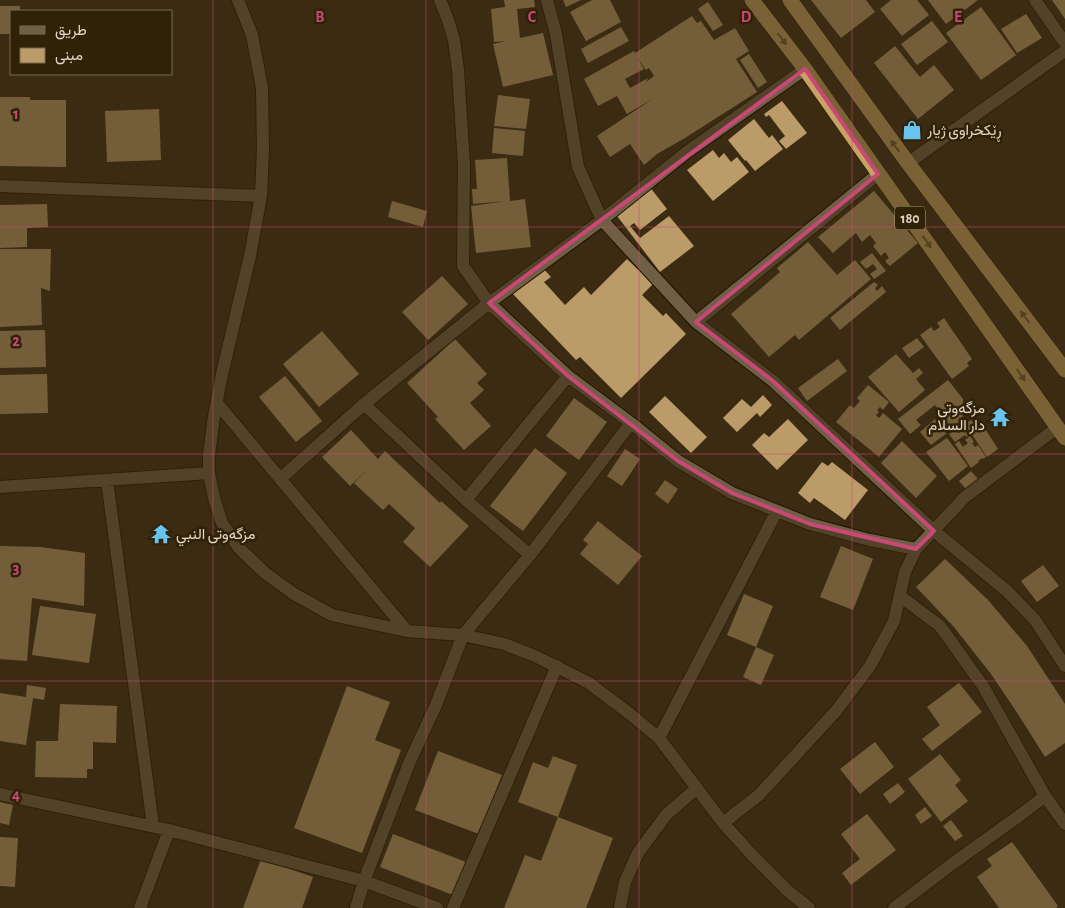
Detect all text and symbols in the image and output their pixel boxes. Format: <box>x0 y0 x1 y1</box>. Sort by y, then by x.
text: B <box>315 9 325 25</box>
text: C <box>528 9 537 25</box>
text: D <box>741 9 752 25</box>
text: E <box>954 9 962 25</box>
legend <box>10 10 172 75</box>
text: طريق <box>55 23 87 40</box>
one-way arrow <box>776 32 787 45</box>
text: مبنى <box>55 48 83 65</box>
text: 1 <box>13 106 19 122</box>
shop icon: ڕێکخراوی ژیار <box>901 119 923 141</box>
place label: ڕێکخراوی ژیار <box>926 123 1002 142</box>
one-way arrow <box>890 139 900 152</box>
road number: 180 <box>895 207 925 230</box>
one-way arrow <box>921 235 932 248</box>
one-way arrow <box>1020 310 1030 324</box>
text: 2 <box>12 333 20 349</box>
one-way arrow <box>1015 368 1026 381</box>
place label: مزگەوتی دار السلام <box>928 401 985 435</box>
temple icon: مزگەوتی دار السلام <box>989 406 1011 428</box>
temple icon: مزگەوتی النبي <box>150 523 172 545</box>
place label: مزگەوتی النبي <box>176 527 256 547</box>
text: 3 <box>13 560 20 576</box>
text: 4 <box>12 787 20 803</box>

